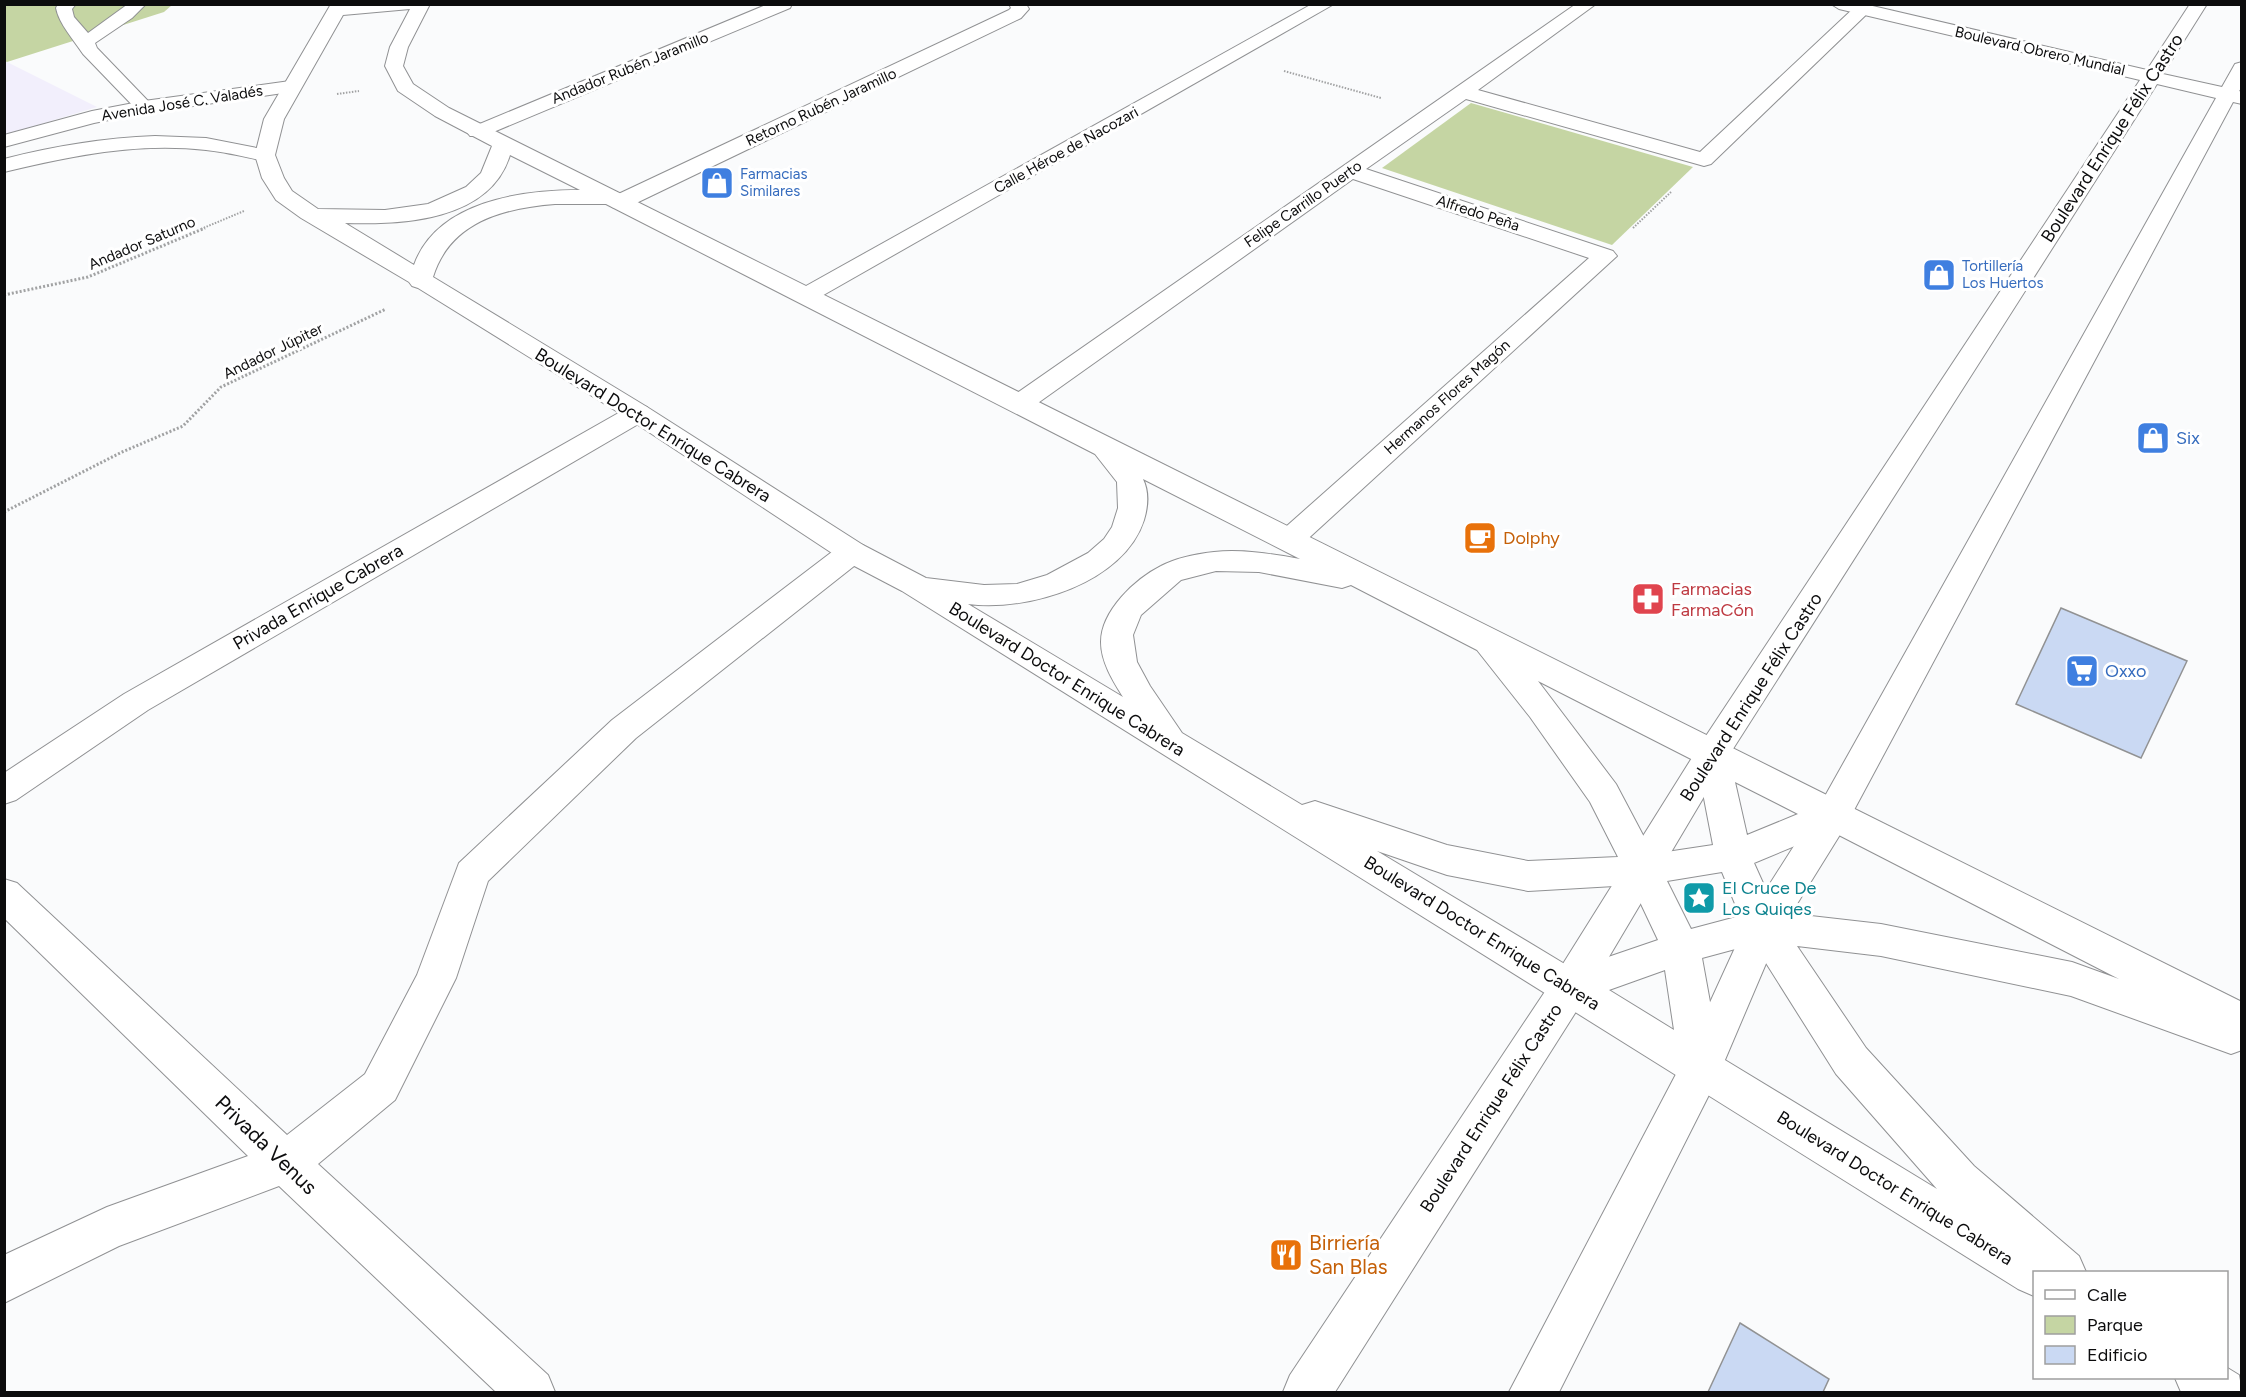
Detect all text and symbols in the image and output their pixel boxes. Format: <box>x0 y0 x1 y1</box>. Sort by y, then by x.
street label: Boulevard Obrero Mundial <box>1953 23 2127 79</box>
street label: Andador Rubén Jaramillo <box>549 28 711 108</box>
street label: Boulevard Enrique Félix Castro <box>2036 29 2188 247</box>
street label: Retorno Rubén Jaramillo <box>743 64 899 150</box>
street label: Avenida José C. Valadés <box>100 81 264 125</box>
street label: Calle Héroe de Nacozari <box>991 103 1141 197</box>
street label: Felipe Carrillo Puerto <box>1241 156 1366 251</box>
shop icon: Farmacias Similares <box>699 165 735 201</box>
place label: Farmacias Similares <box>740 165 807 200</box>
street label: Alfredo Peña <box>1434 191 1522 235</box>
street label: Andador Saturno <box>86 212 198 274</box>
shop icon: Tortillería Los Huertos <box>1921 257 1957 293</box>
place label: Tortillería Los Huertos <box>1962 257 2043 292</box>
street label: Andador Júpiter <box>220 319 326 383</box>
street label: Hermanos Flores Magón <box>1380 336 1514 458</box>
street label: Boulevard Doctor Enrique Cabrera <box>531 343 775 507</box>
shop icon: Six <box>2135 420 2171 456</box>
place label: Six <box>2176 427 2200 449</box>
cafe icon: Dolphy <box>1462 520 1498 556</box>
place label: Dolphy <box>1503 527 1560 549</box>
street label: Privada Enrique Cabrera <box>229 539 407 655</box>
place label: Farmacias FarmaCón <box>1671 578 1754 621</box>
pharmacy icon: Farmacias FarmaCón <box>1630 581 1666 617</box>
street label: Boulevard Enrique Félix Castro <box>1675 588 1827 806</box>
street label: Boulevard Doctor Enrique Cabrera <box>945 597 1189 761</box>
supermarket icon: Oxxo <box>2064 653 2100 689</box>
place label: Oxxo <box>2105 660 2146 682</box>
street label: Boulevard Doctor Enrique Cabrera <box>1360 851 1604 1015</box>
place label: El Cruce De Los Quiqes <box>1722 877 1817 920</box>
place icon: El Cruce De Los Quiqes <box>1681 880 1717 916</box>
street label: Boulevard Enrique Félix Castro <box>1415 999 1567 1217</box>
street label: Privada Venus <box>210 1090 323 1199</box>
street label: Boulevard Doctor Enrique Cabrera <box>1773 1106 2017 1270</box>
place label: Birriería San Blas <box>1309 1230 1387 1279</box>
restaurant icon: Birriería San Blas <box>1268 1237 1304 1273</box>
legend <box>2033 1271 2228 1379</box>
text: Calle <box>2087 1284 2127 1306</box>
text: Parque <box>2087 1314 2143 1336</box>
text: Edificio <box>2087 1344 2148 1366</box>

